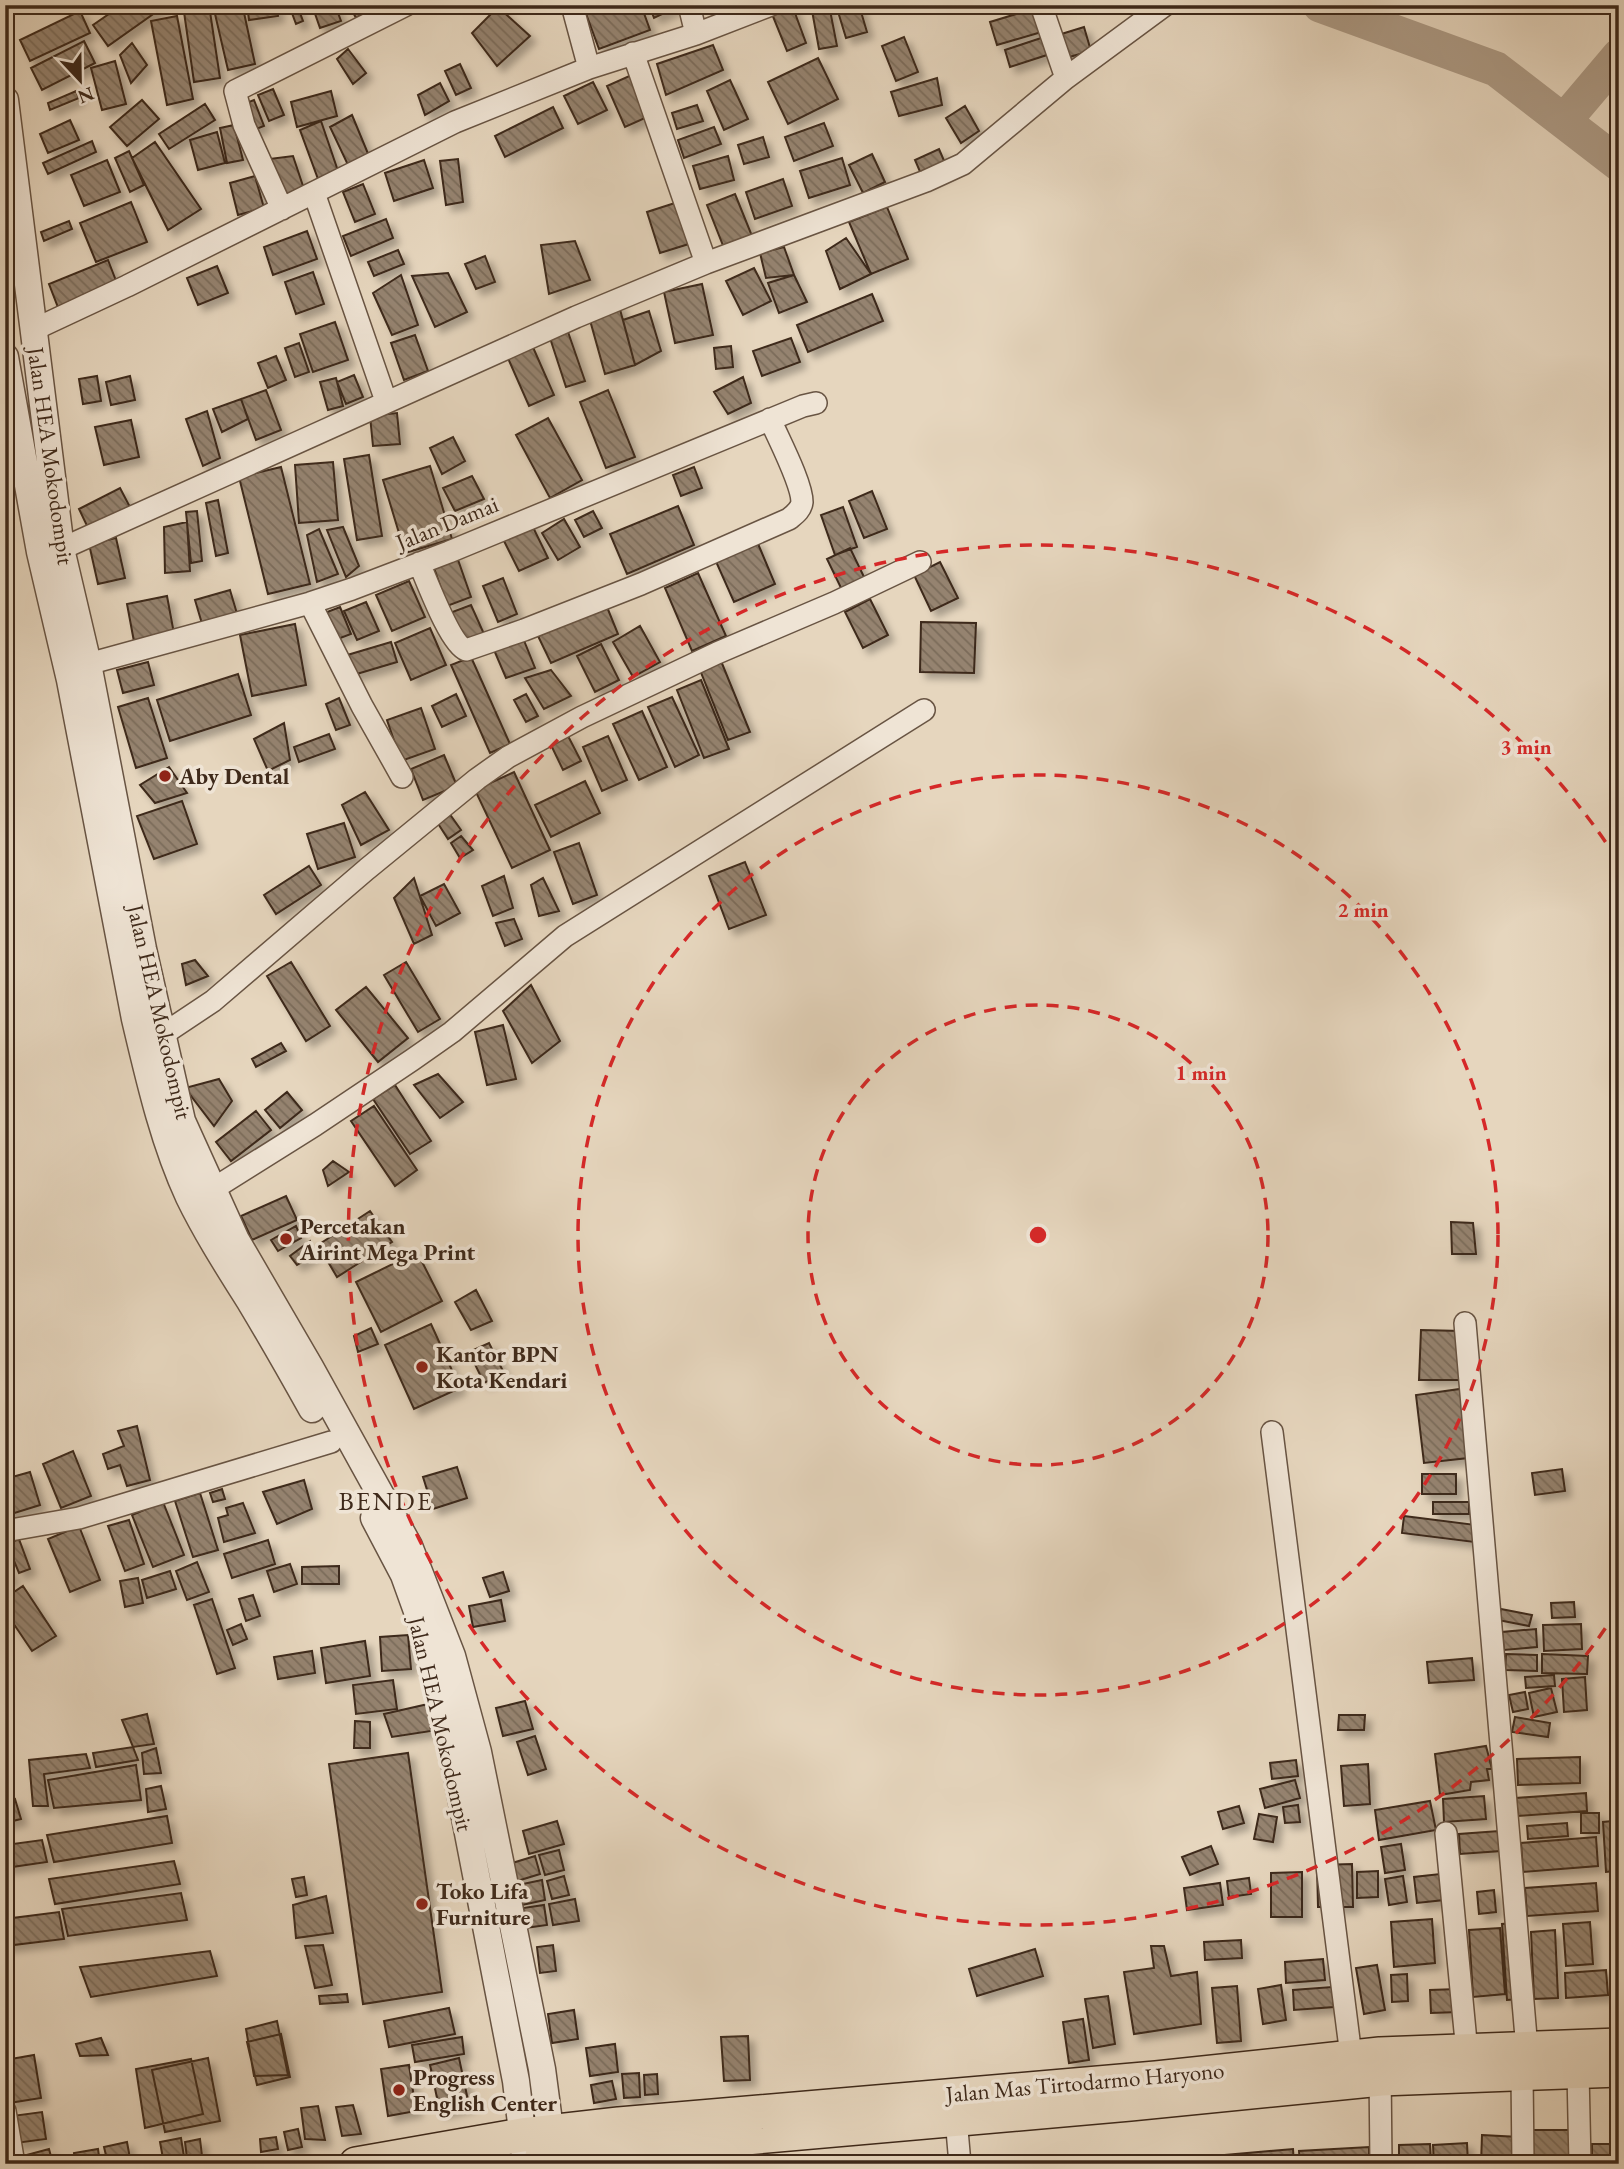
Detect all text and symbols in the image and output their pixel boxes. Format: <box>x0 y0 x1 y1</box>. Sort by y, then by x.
north arrow <box>46 46 116 116</box>
text: N <box>74 81 98 110</box>
street label: Jalan HEA Mokodompit <box>21 343 81 568</box>
street label: Jalan Damai <box>390 489 503 558</box>
text: 3 min <box>1500 733 1552 760</box>
place label: Aby Dental <box>178 761 290 791</box>
marker: Aby Dental <box>157 768 173 784</box>
text: 2 min <box>1337 896 1389 923</box>
street label: Jalan HEA Mokodompit <box>120 900 200 1123</box>
text: 1 min <box>1175 1059 1227 1086</box>
place label: Percetakan Airint Mega Print <box>299 1211 476 1267</box>
centre of rings <box>1026 1223 1050 1247</box>
marker: Percetakan Airint Mega Print <box>278 1231 294 1247</box>
place label: Kantor BPN Kota Kendari <box>436 1339 568 1395</box>
marker: Kantor BPN Kota Kendari <box>414 1359 430 1375</box>
district label: BENDE <box>339 1484 433 1518</box>
street label: Jalan HEA Mokodompit <box>401 1612 481 1835</box>
place label: Toko Lifa Furniture <box>436 1876 531 1932</box>
marker: Toko Lifa Furniture <box>414 1896 430 1912</box>
street label: Jalan Mas Tirtodarmo Haryono <box>942 2055 1226 2109</box>
place label: Progress English Center <box>413 2062 557 2118</box>
marker: Progress English Center <box>391 2082 407 2098</box>

